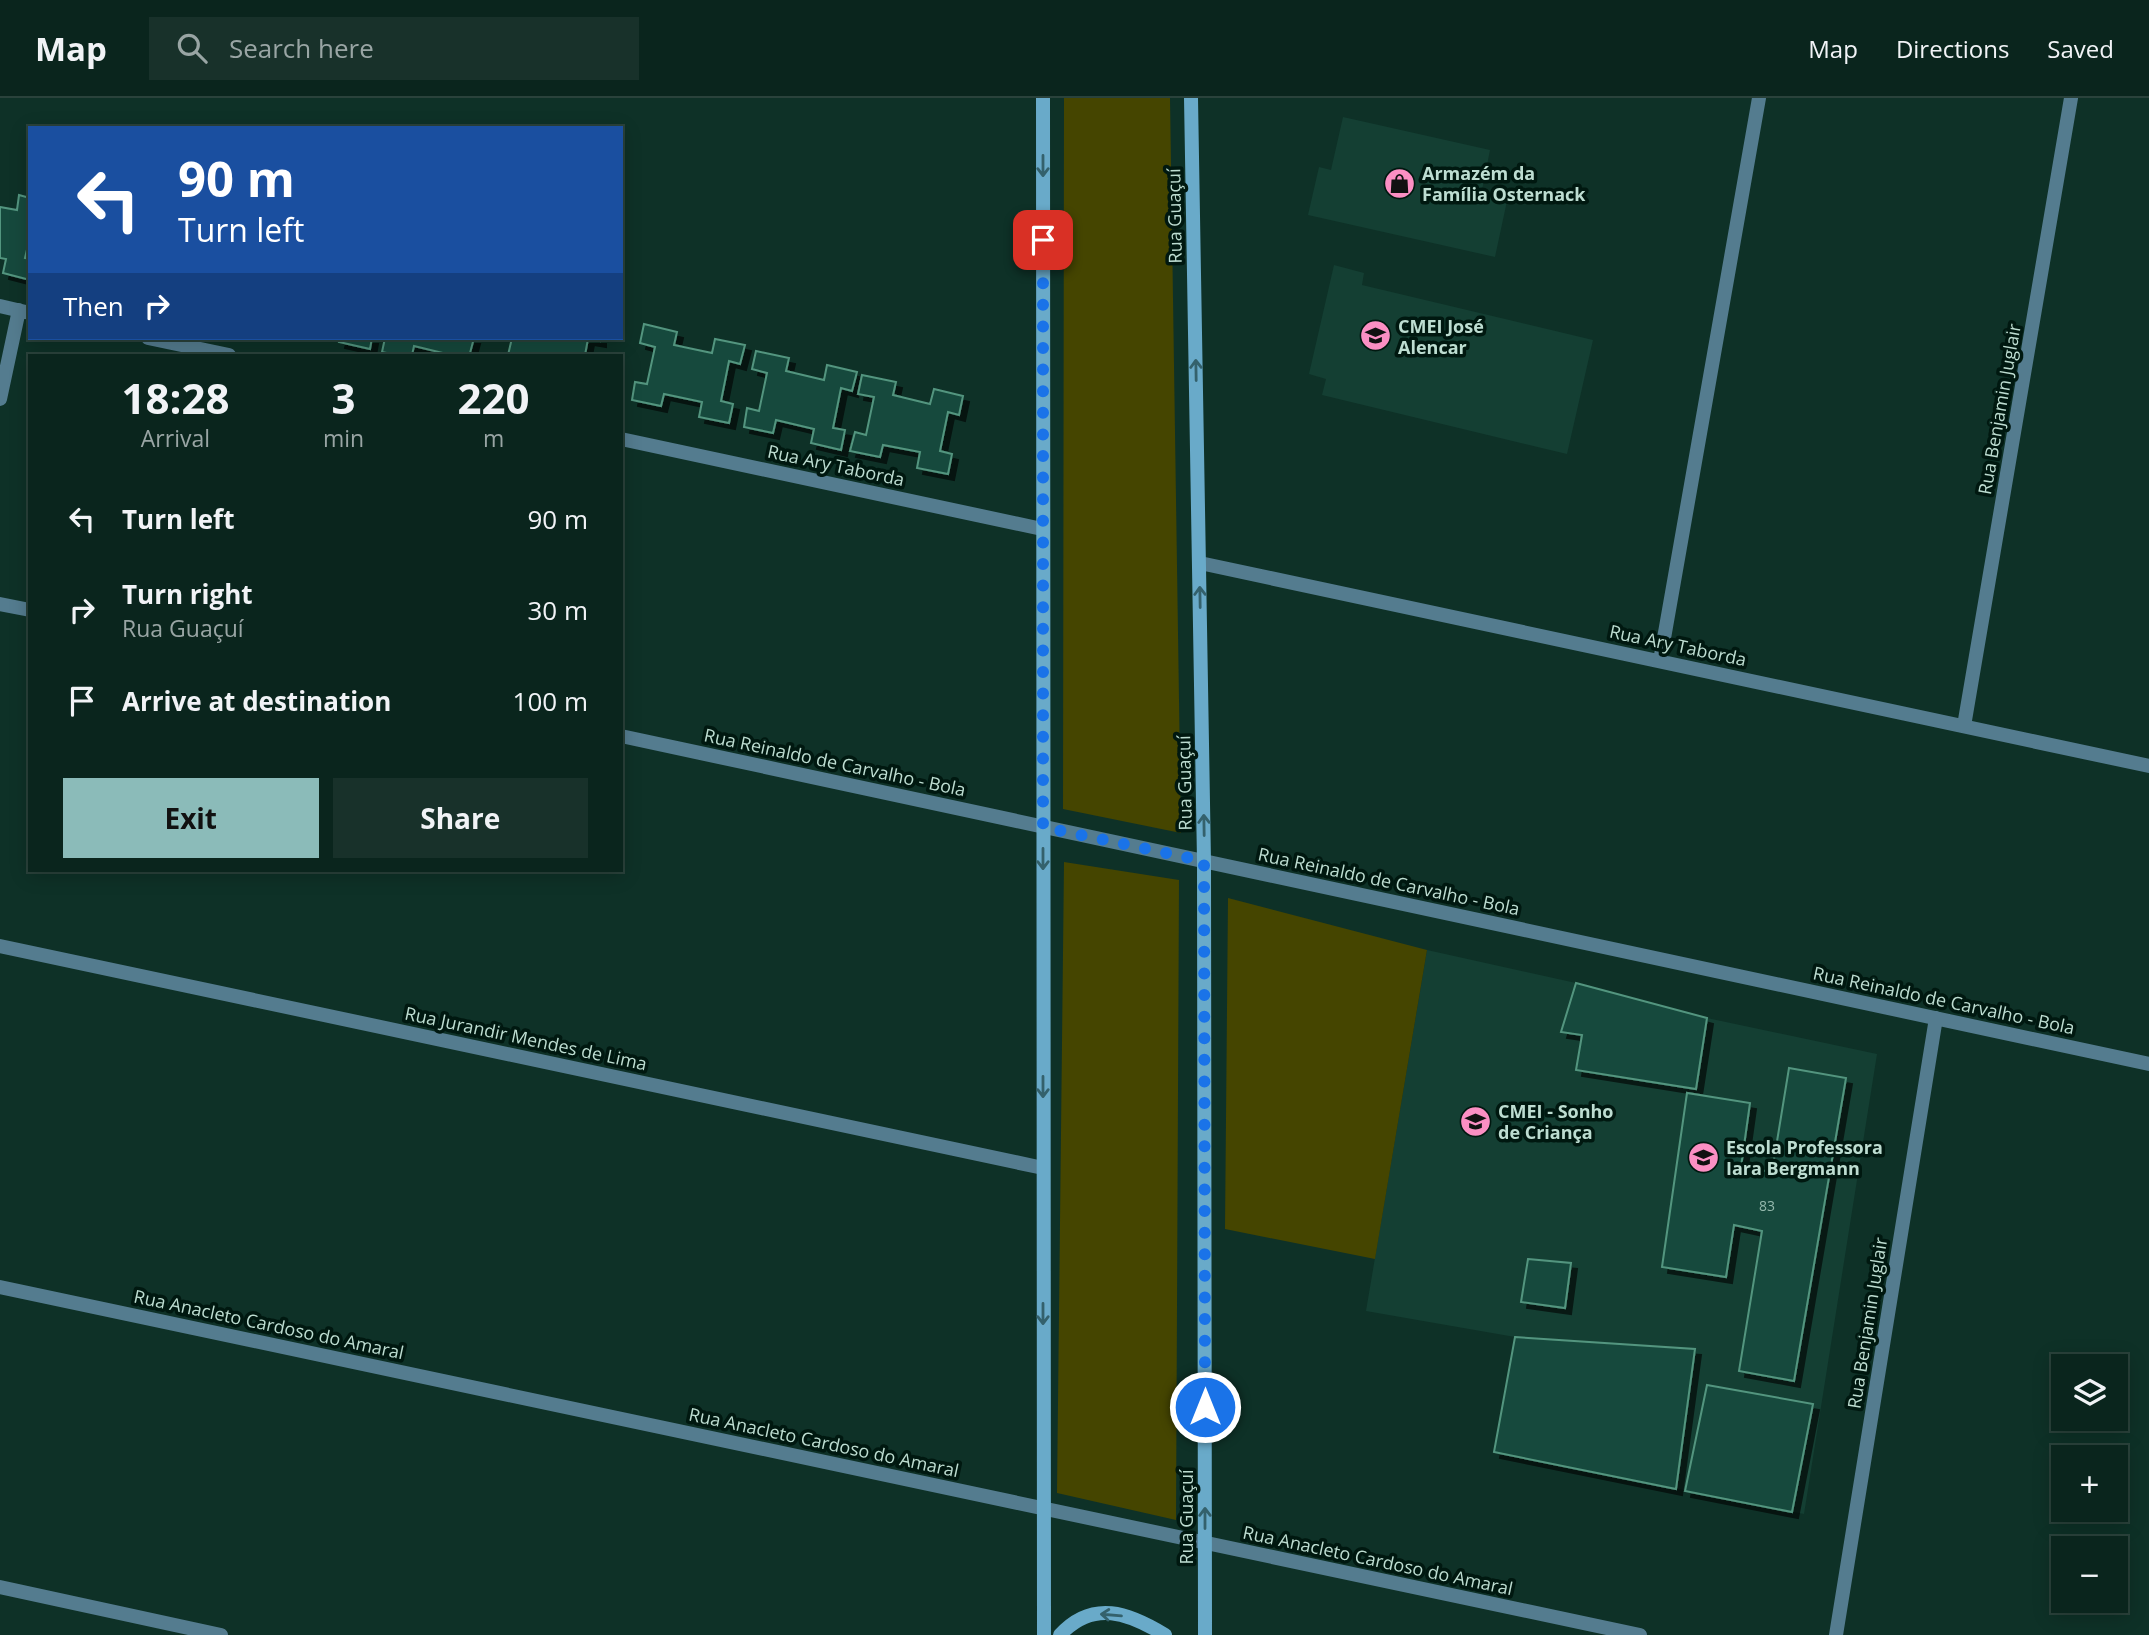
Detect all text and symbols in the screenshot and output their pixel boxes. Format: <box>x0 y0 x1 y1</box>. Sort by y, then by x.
search box <box>149 17 639 80</box>
text: Map <box>35 26 107 71</box>
icon: search <box>173 29 211 67</box>
text: Search here <box>229 30 374 66</box>
text: Map <box>1808 32 1858 65</box>
text: Directions <box>1896 32 2009 65</box>
text: Saved <box>2047 32 2114 65</box>
text: 90 m <box>178 145 295 211</box>
icon: left <box>63 154 154 245</box>
one-way arrow <box>1036 154 1050 177</box>
place label: Armazém da Família Osternack <box>1422 161 1586 206</box>
shop icon: Armazém da Família Osternack <box>1382 166 1416 200</box>
street label: Rua Guaçuí <box>1161 168 1187 264</box>
text: Turn left <box>178 208 304 251</box>
pin <box>1013 210 1073 270</box>
icon: arrive <box>1024 221 1062 259</box>
icon: right <box>138 287 176 325</box>
text: Then <box>63 288 124 324</box>
place label: CMEI José Alencar <box>1398 314 1484 359</box>
school or university icon: CMEI José Alencar <box>1358 319 1392 353</box>
street label: Rua Benjamin Juglair <box>1972 321 2026 496</box>
one-way arrow <box>1189 359 1203 382</box>
text: 18:28 <box>121 369 229 426</box>
text: 3 <box>331 369 356 426</box>
text: 220 <box>458 369 530 426</box>
text: Arrival <box>141 422 210 454</box>
text: min <box>323 422 364 454</box>
text: m <box>483 422 504 454</box>
street label: Rua Ary Taborda <box>765 439 907 491</box>
icon: left <box>63 500 101 538</box>
text: Turn left <box>122 501 234 537</box>
text: 90 m <box>527 501 588 537</box>
text: Turn right <box>122 576 253 612</box>
one-way arrow <box>1194 586 1207 609</box>
icon: right <box>63 591 101 629</box>
text: 30 m <box>527 592 588 628</box>
text: Rua Guaçuí <box>122 612 244 644</box>
street label: Rua Ary Taborda <box>1607 619 1749 671</box>
icon: arrive <box>63 682 101 720</box>
text: Arrive at destination <box>122 683 391 719</box>
text: 100 m <box>513 683 588 719</box>
street label: Rua Reinaldo de Carvalho - Bola <box>702 723 968 801</box>
street label: Rua Guaçuí <box>1171 735 1197 831</box>
button: Exit <box>63 778 319 858</box>
button: Share <box>333 778 588 858</box>
one-way arrow <box>1197 814 1211 837</box>
street label: Rua Reinaldo de Carvalho - Bola <box>1256 842 1522 920</box>
one-way arrow <box>1036 847 1050 870</box>
street label: Rua Reinaldo de Carvalho - Bola <box>1811 961 2077 1039</box>
street label: Rua Jurandir Mendes de Lima <box>403 1001 649 1075</box>
one-way arrow <box>1036 1075 1050 1098</box>
place label: CMEI - Sonho de Criança <box>1498 1099 1614 1144</box>
school or university icon: CMEI - Sonho de Criança <box>1458 1104 1492 1138</box>
place label: Escola Professora Iara Bergmann <box>1726 1135 1883 1180</box>
school or university icon: Escola Professora Iara Bergmann <box>1686 1140 1720 1174</box>
house number: 83 <box>1759 1196 1775 1215</box>
street label: Rua Benjamin Juglair <box>1842 1235 1892 1410</box>
street label: Rua Anacleto Cardoso do Amaral <box>132 1284 406 1364</box>
one-way arrow <box>1036 1302 1050 1325</box>
map controls <box>2051 1354 2128 1613</box>
button: layers <box>2051 1354 2128 1431</box>
position arrow <box>1168 1370 1242 1444</box>
street label: Rua Anacleto Cardoso do Amaral <box>687 1402 961 1482</box>
button: + <box>2051 1445 2128 1522</box>
street label: Rua Guaçuí <box>1174 1469 1198 1565</box>
one-way arrow <box>1198 1507 1212 1530</box>
street label: Rua Anacleto Cardoso do Amaral <box>1241 1520 1515 1600</box>
button: − <box>2051 1536 2128 1613</box>
one-way arrow <box>1100 1608 1123 1621</box>

